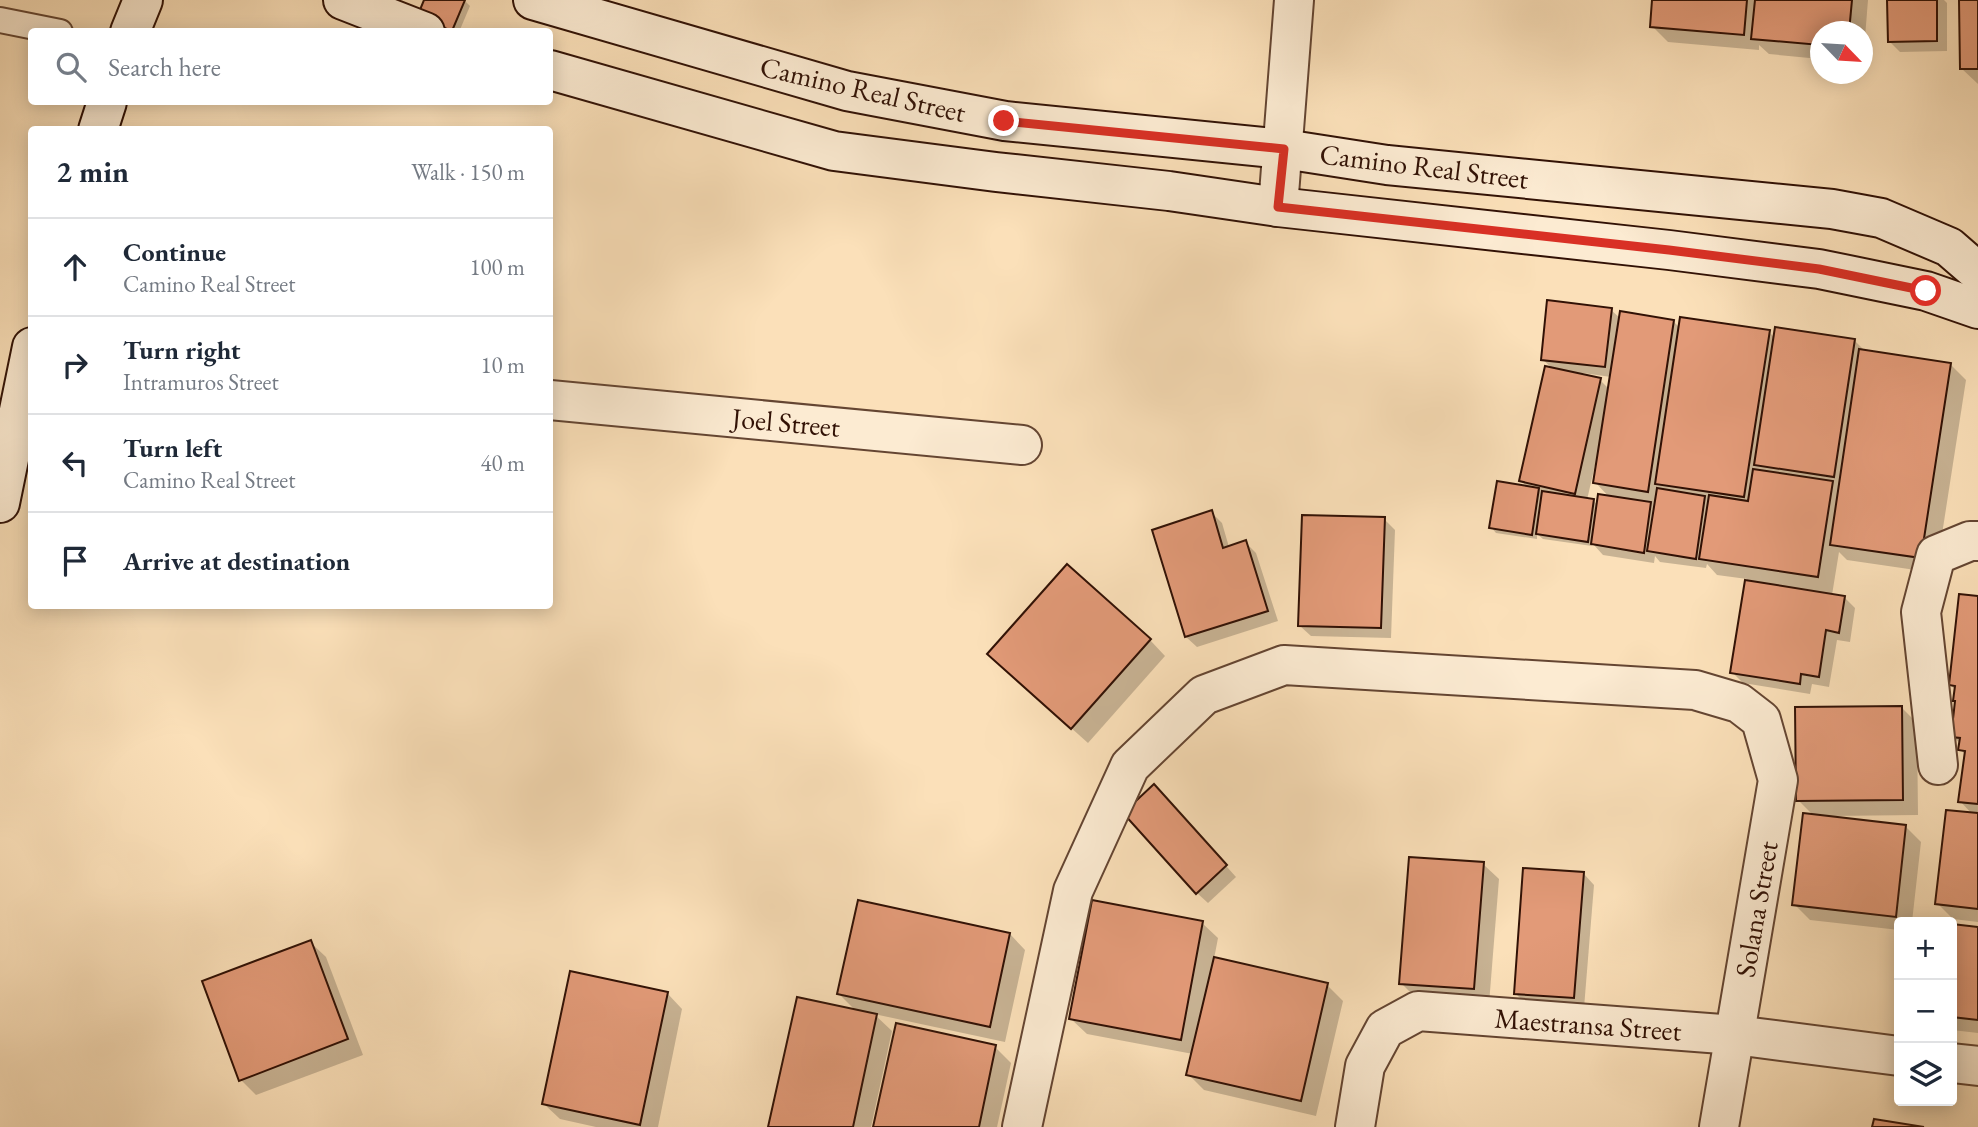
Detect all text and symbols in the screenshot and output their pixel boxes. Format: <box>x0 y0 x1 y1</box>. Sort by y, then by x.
north arrow <box>1810 21 1873 84</box>
search box <box>28 28 553 105</box>
icon: search <box>52 48 90 86</box>
street label: Camino Real Street <box>757 48 969 130</box>
text: Search here <box>108 50 221 84</box>
route end <box>988 105 1019 136</box>
street label: Camino Real Street <box>1318 135 1531 197</box>
text: 2 min <box>56 152 129 191</box>
text: Walk · 150 m <box>411 157 525 187</box>
text: Continue <box>123 235 226 269</box>
icon: ahead <box>56 248 94 286</box>
text: 100 m <box>469 252 525 282</box>
text: Camino Real Street <box>123 269 295 299</box>
route start <box>1910 275 1941 306</box>
text: Turn right <box>123 333 241 367</box>
icon: right <box>56 346 94 384</box>
text: 10 m <box>480 350 525 380</box>
text: Intramuros Street <box>123 367 279 397</box>
street label: Joel Street <box>729 399 842 445</box>
text: Turn left <box>123 431 222 465</box>
icon: left <box>56 444 94 482</box>
text: 40 m <box>480 448 525 478</box>
text: Camino Real Street <box>123 465 295 495</box>
icon: arrive <box>56 542 94 580</box>
text: Arrive at destination <box>123 544 350 578</box>
street label: Solana Street <box>1726 838 1786 980</box>
map controls <box>1894 917 1957 1106</box>
button: + <box>1894 917 1957 980</box>
button: − <box>1894 980 1957 1043</box>
street label: Maestransa Street <box>1493 1000 1683 1049</box>
button: layers <box>1894 1043 1957 1106</box>

